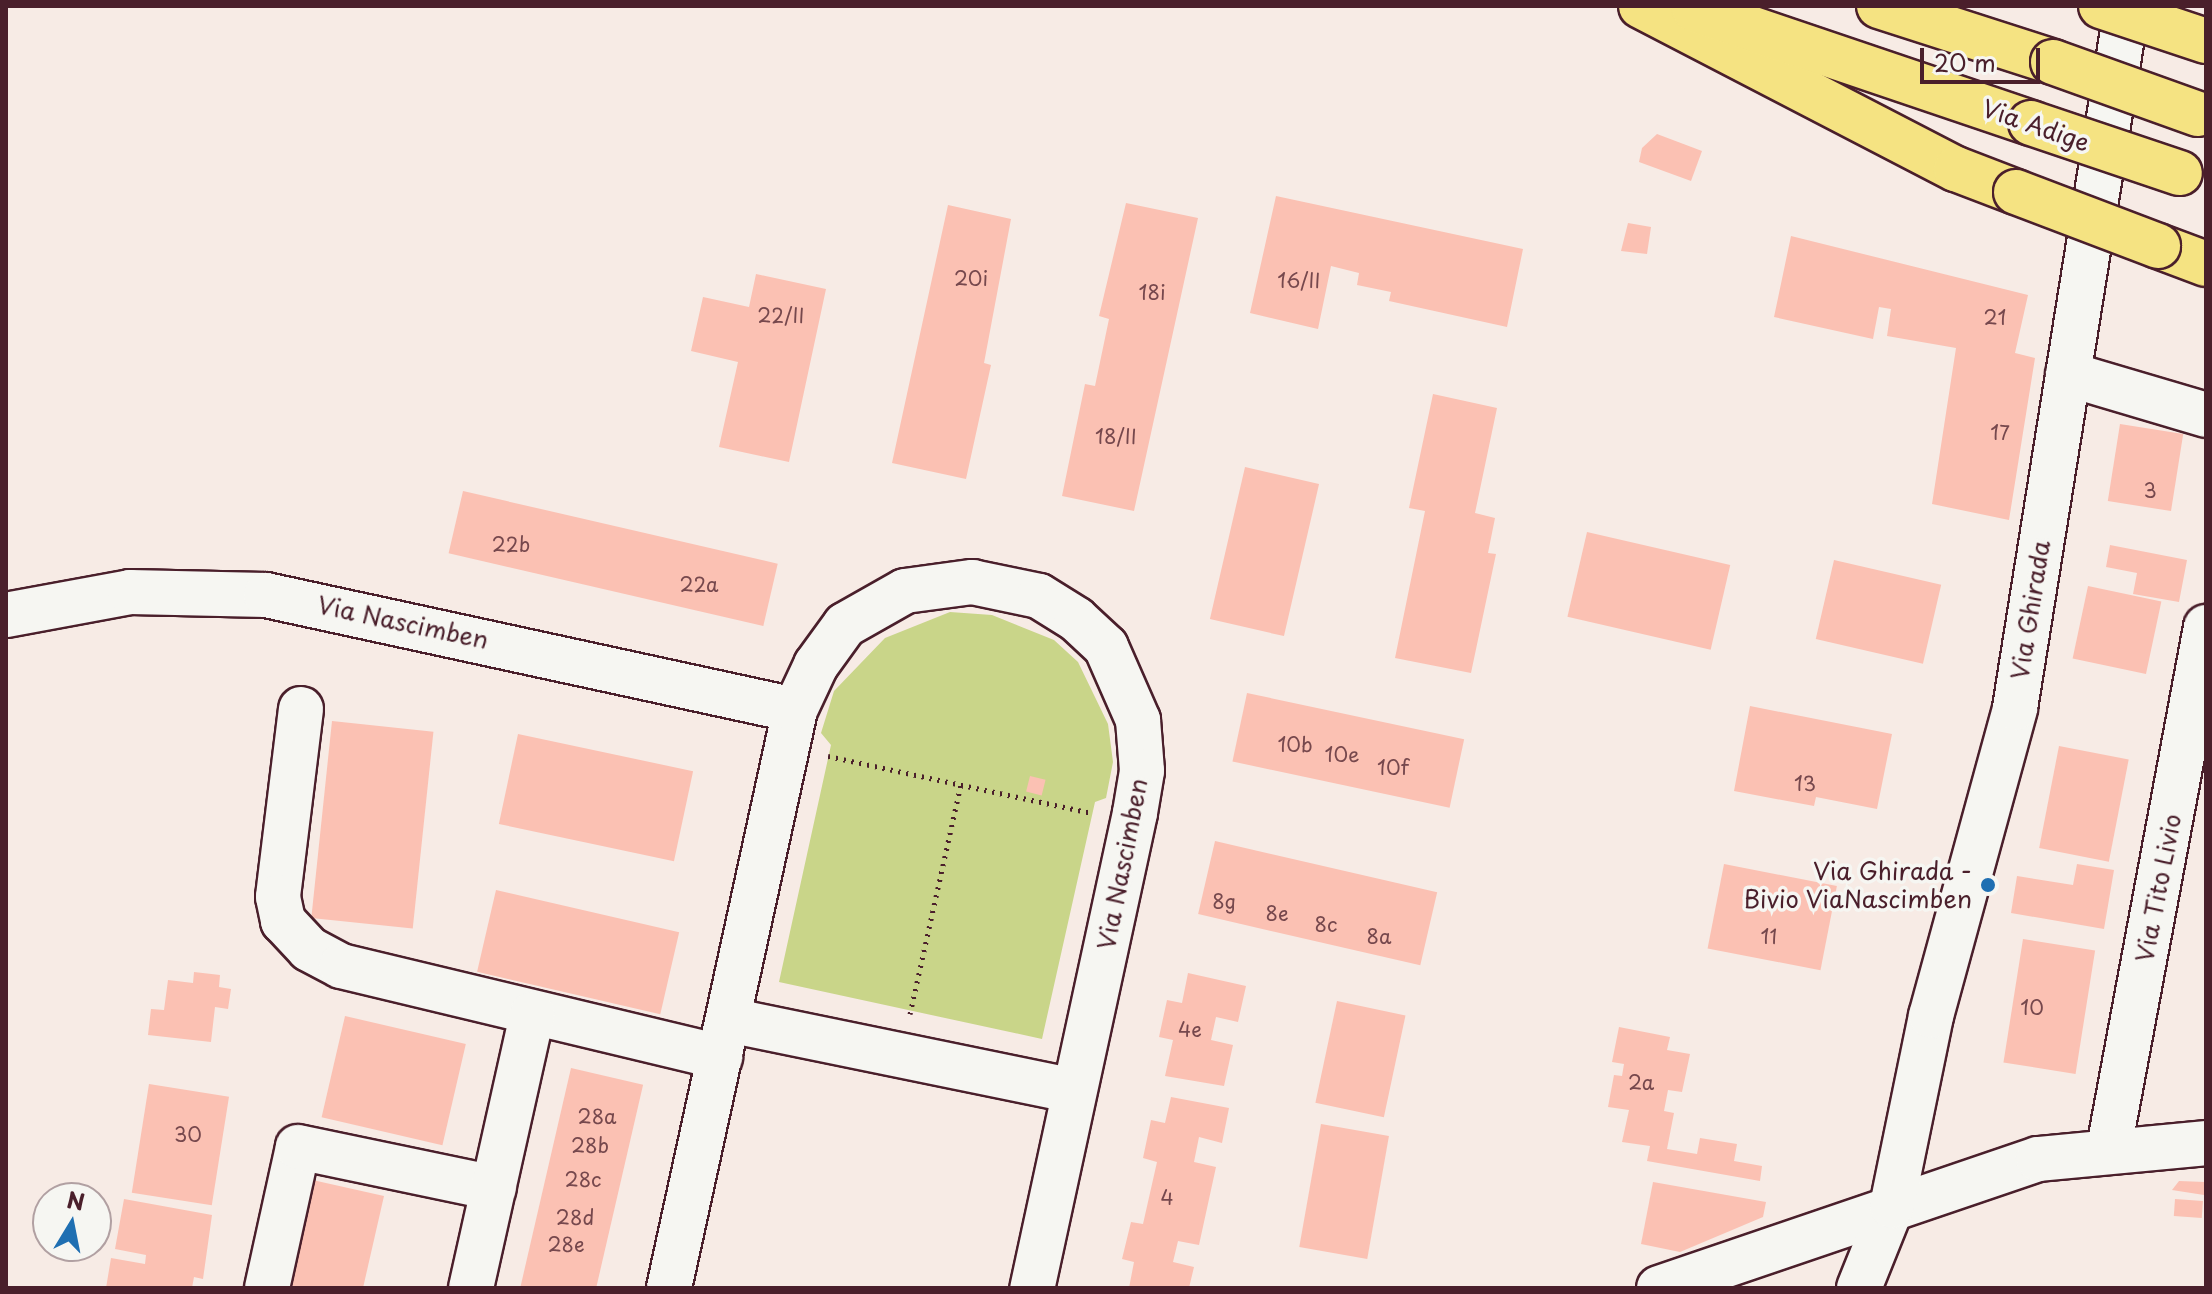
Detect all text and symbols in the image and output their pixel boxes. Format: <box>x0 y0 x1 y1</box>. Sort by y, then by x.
scale bar <box>1924 32 2044 82</box>
text: 20 m <box>1934 44 1996 80</box>
street label: Via Adige <box>1979 93 2093 157</box>
house number: 20i <box>954 266 988 290</box>
house number: 16/II <box>1277 268 1321 292</box>
house number: 18i <box>1138 280 1166 304</box>
house number: 22/II <box>757 303 805 327</box>
house number: 21 <box>1983 305 2007 329</box>
house number: 17 <box>1990 420 2010 444</box>
house number: 18/II <box>1095 424 1137 448</box>
house number: 3 <box>2143 478 2157 502</box>
house number: 22b <box>492 532 530 556</box>
street label: Via Ghirada <box>2005 539 2055 681</box>
house number: 22a <box>680 572 718 596</box>
street label: Via Nascimben <box>315 590 491 654</box>
house number: 10b <box>1277 732 1313 756</box>
house number: 10e <box>1325 742 1359 766</box>
house number: 10f <box>1377 755 1409 779</box>
house number: 13 <box>1794 771 1816 795</box>
street label: Via Nascimben <box>1091 776 1153 952</box>
street label: Via Tito Livio <box>2130 812 2186 964</box>
place label: Via Ghirada - Bivio ViaNascimben <box>1742 857 1972 913</box>
marker: Via Ghirada - Bivio ViaNascimben <box>1979 876 1997 894</box>
house number: 8g <box>1212 889 1236 913</box>
house number: 8e <box>1265 901 1289 925</box>
house number: 8c <box>1315 912 1337 936</box>
house number: 8a <box>1367 924 1391 948</box>
house number: 11 <box>1761 924 1777 948</box>
house number: 10 <box>2020 995 2044 1019</box>
house number: 4e <box>1178 1017 1202 1041</box>
house number: 2a <box>1628 1070 1654 1094</box>
house number: 28a <box>577 1104 617 1128</box>
house number: 30 <box>174 1122 202 1146</box>
house number: 28b <box>571 1133 609 1157</box>
house number: 28c <box>564 1167 602 1191</box>
north arrow <box>32 1182 112 1262</box>
text: N <box>64 1182 87 1218</box>
house number: 4 <box>1160 1185 1174 1209</box>
house number: 28d <box>556 1205 594 1229</box>
house number: 28e <box>547 1232 585 1256</box>

